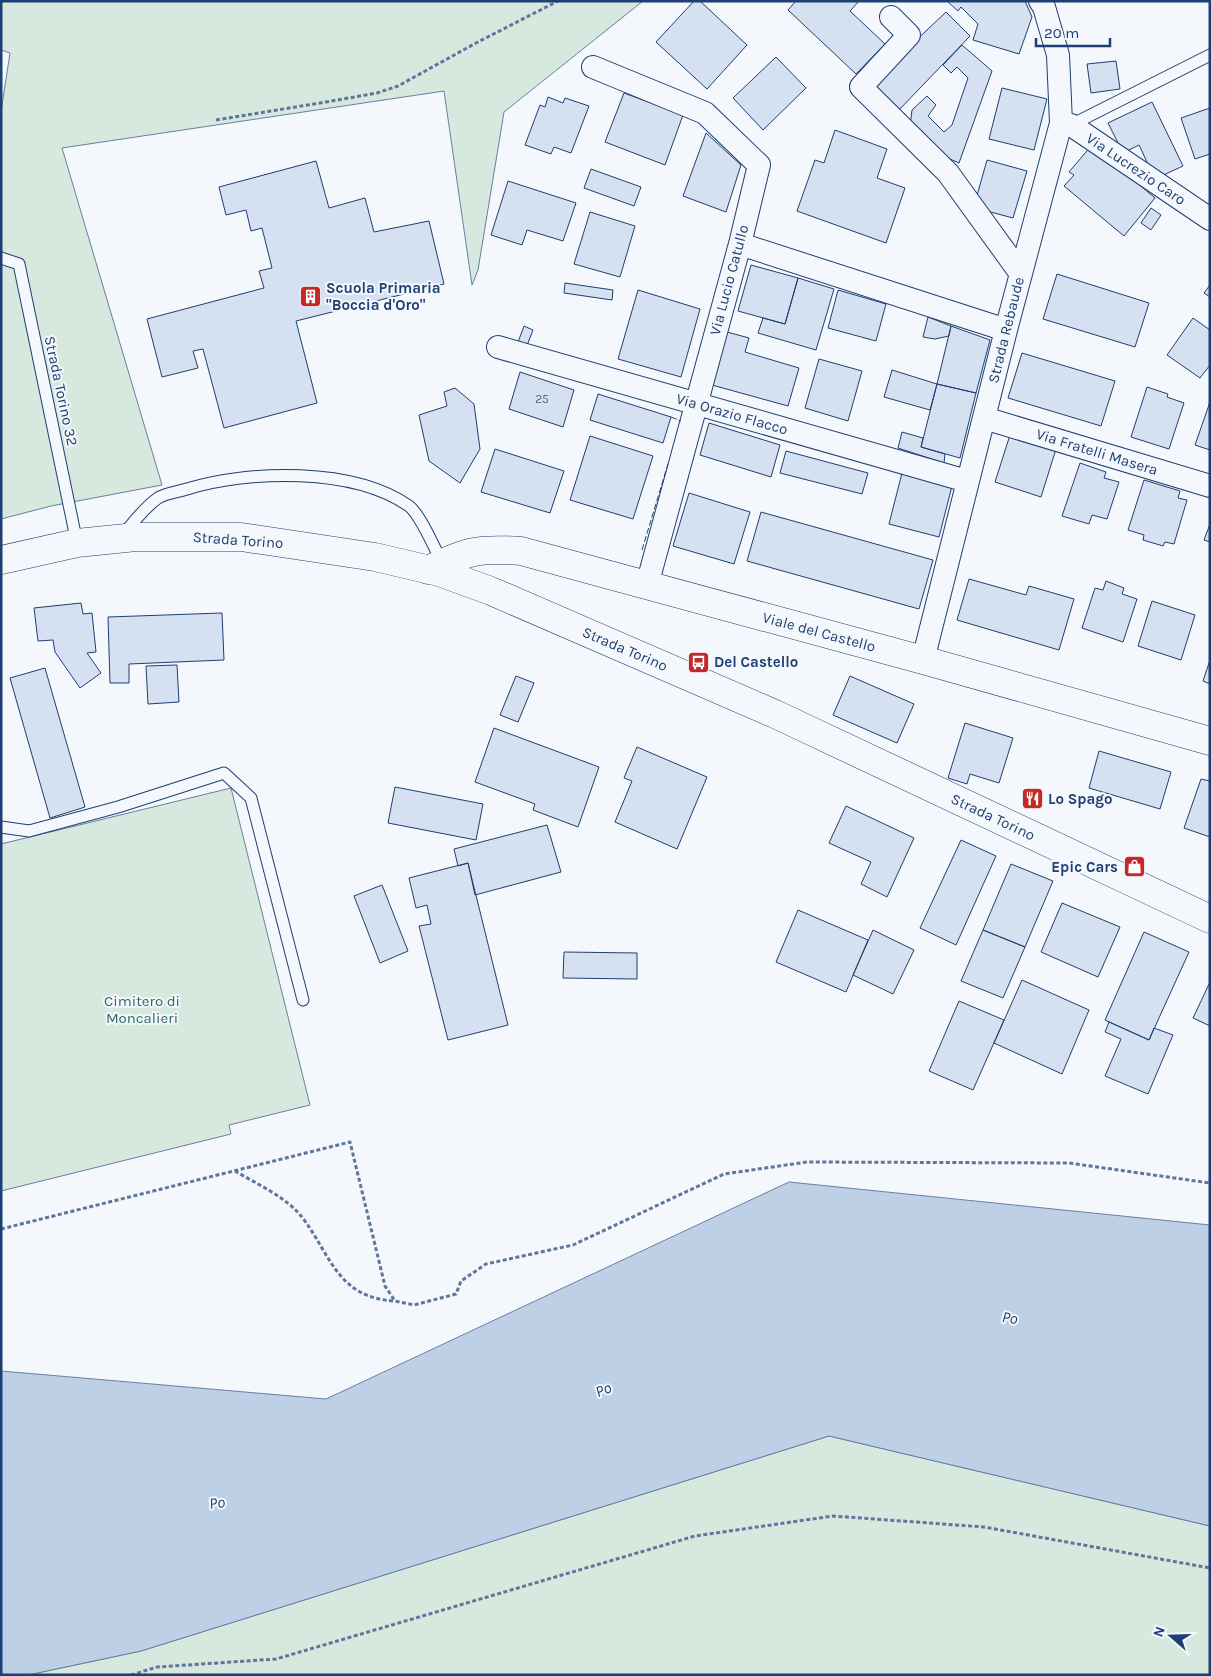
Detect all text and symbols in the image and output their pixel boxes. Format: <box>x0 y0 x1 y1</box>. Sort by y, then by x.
scale bar <box>1036 15 1110 47</box>
text: 20 m <box>1044 24 1079 42</box>
street label: Via Lucrezio Caro <box>1083 129 1189 209</box>
street label: Via Lucio Catullo <box>706 223 752 337</box>
street label: Strada Rebaude <box>984 275 1028 385</box>
place label: Scuola Primaria "Boccia d'Oro" <box>326 279 441 314</box>
building icon: Scuola Primaria "Boccia d'Oro" <box>298 285 322 309</box>
street label: Strada Torino 32 <box>41 334 81 448</box>
street label: Via Orazio Flacco <box>674 389 790 439</box>
house number: 25 <box>535 392 549 406</box>
street label: Via Fratelli Masera <box>1034 425 1160 479</box>
street label: Strada Torino <box>192 528 284 552</box>
street label: Viale del Castello <box>761 608 877 656</box>
street label: Strada Torino <box>580 623 670 675</box>
bus stop icon: Del Castello <box>686 650 710 674</box>
place label: Del Castello <box>714 653 798 671</box>
restaurant icon: Lo Spago <box>1020 787 1044 811</box>
street label: Strada Torino <box>948 790 1038 844</box>
place label: Lo Spago <box>1048 790 1112 808</box>
shop icon: Epic Cars <box>1122 855 1146 879</box>
place label: Epic Cars <box>1051 858 1118 876</box>
park label: Cimitero di Moncalieri <box>104 992 180 1027</box>
water label: Po <box>1001 1307 1019 1328</box>
water label: Po <box>592 1378 614 1401</box>
water label: Po <box>208 1492 226 1513</box>
north arrow <box>1146 1611 1196 1661</box>
text: N <box>1150 1624 1169 1639</box>

